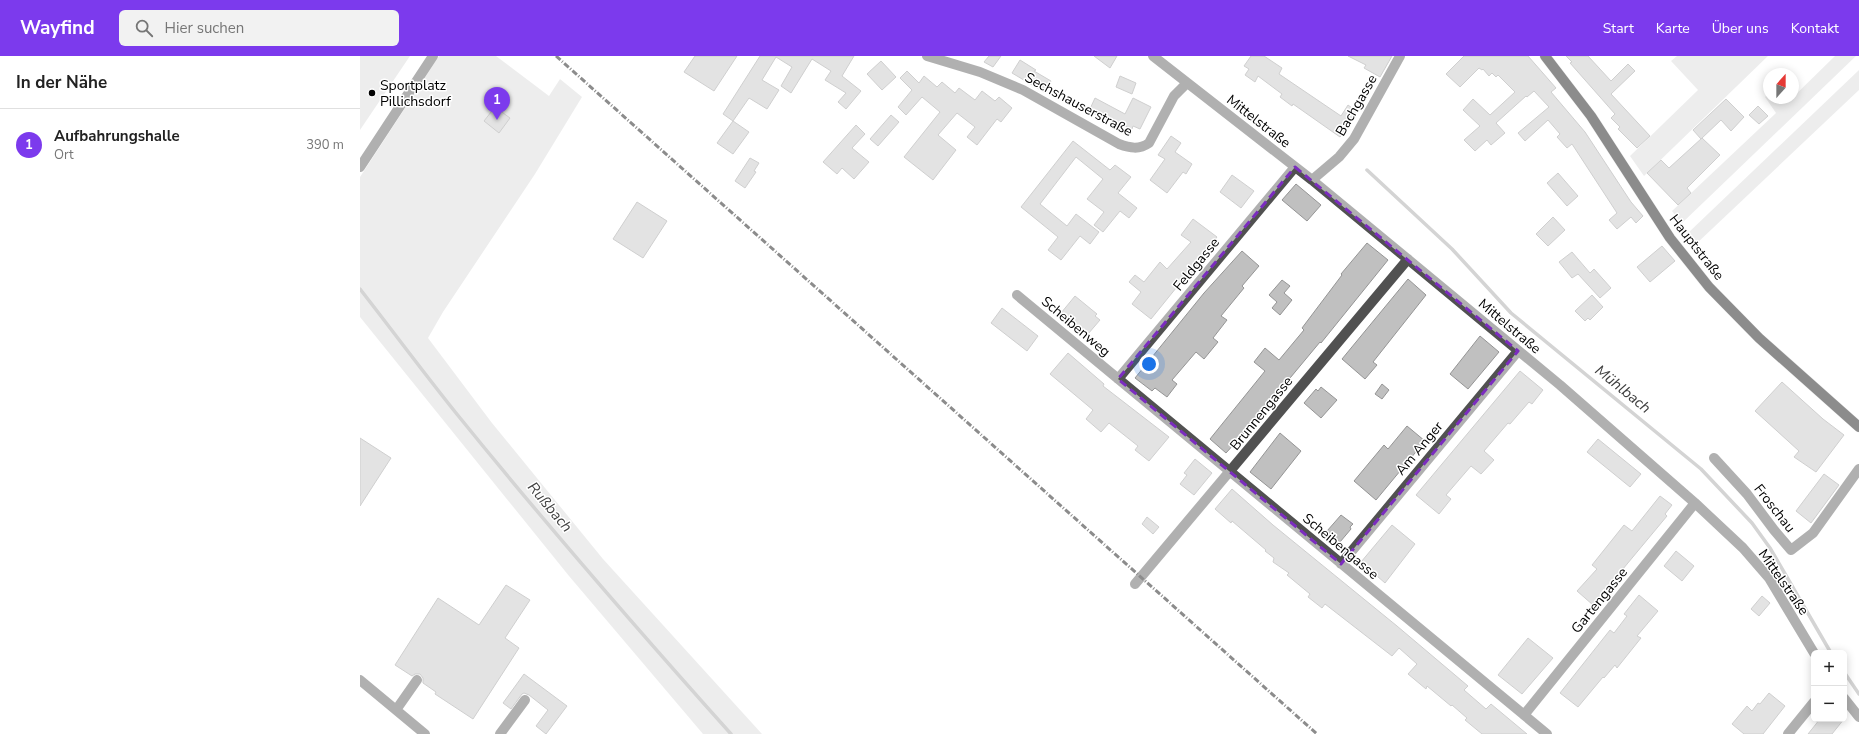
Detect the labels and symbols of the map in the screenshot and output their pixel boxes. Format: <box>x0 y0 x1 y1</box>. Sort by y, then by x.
street label: Sechshauserstraße <box>1022 68 1136 141</box>
north arrow <box>1763 68 1799 104</box>
street label: Bachgasse <box>1331 71 1382 139</box>
place label: Sportplatz Pillichsdorf <box>380 76 451 111</box>
pin: 1 <box>484 87 510 120</box>
marker: Sportplatz Pillichsdorf <box>367 88 377 98</box>
street label: Mittelstraße <box>1223 90 1295 152</box>
street label: Hauptstraße <box>1665 210 1728 284</box>
street label: Feldgasse <box>1169 234 1224 295</box>
street label: Scheibenweg <box>1037 292 1114 361</box>
street label: Mittelstraße <box>1474 295 1545 358</box>
your location <box>1139 354 1159 374</box>
water label: Mühlbach <box>1591 360 1655 418</box>
street label: Brunnengasse <box>1226 372 1297 454</box>
street label: Am Anger <box>1391 417 1447 479</box>
water label: Rußbach <box>523 478 577 536</box>
street label: Froschau <box>1750 480 1800 536</box>
street label: Scheibengasse <box>1299 509 1383 584</box>
street label: Mittelstraße <box>1754 546 1813 619</box>
street label: Gartengasse <box>1567 563 1632 637</box>

